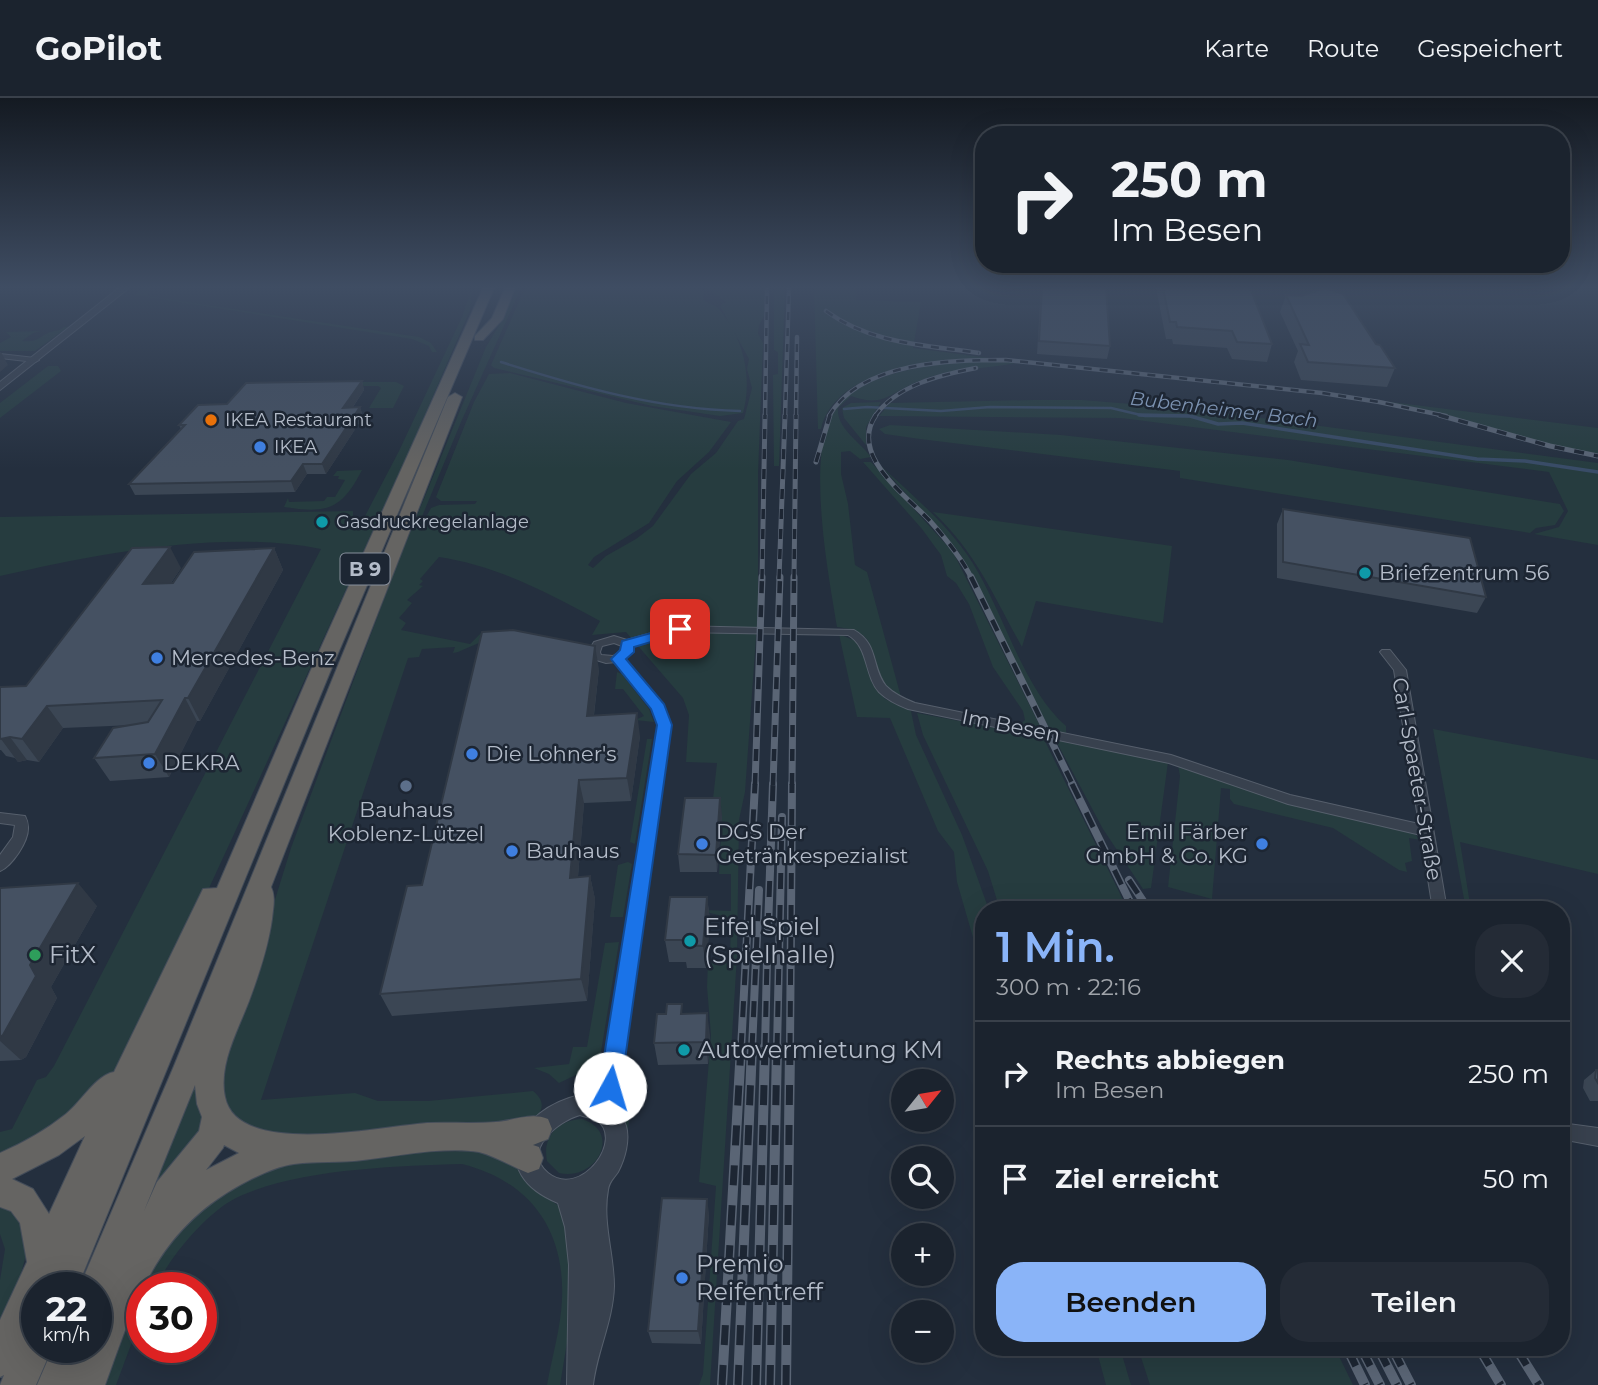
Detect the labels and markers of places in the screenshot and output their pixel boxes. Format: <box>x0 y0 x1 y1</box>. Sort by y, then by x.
place label: IKEA Restaurant <box>225 409 372 431</box>
marker: IKEA Restaurant <box>203 412 219 428</box>
place label: IKEA <box>274 436 317 458</box>
marker: IKEA <box>252 439 268 455</box>
place label: Gasdruckregelanlage <box>336 511 529 533</box>
marker: Gasdruckregelanlage <box>314 514 330 530</box>
place label: Briefzentrum 56 <box>1379 560 1550 585</box>
marker: Briefzentrum 56 <box>1357 565 1373 581</box>
pin <box>650 599 710 659</box>
place label: Mercedes-Benz <box>171 645 335 670</box>
marker: Mercedes-Benz <box>149 650 165 666</box>
place label: Die Lohner's <box>486 741 617 766</box>
marker: Die Lohner's <box>464 746 480 762</box>
place label: DEKRA <box>163 750 241 775</box>
marker: DEKRA <box>141 755 157 771</box>
marker: Bauhaus Koblenz-Lützel <box>398 778 414 794</box>
place label: Bauhaus Koblenz-Lützel <box>328 797 484 846</box>
place label: DGS Der Getränkespezialist <box>716 819 908 868</box>
place label: Emil Färber GmbH & Co. KG <box>1086 819 1248 868</box>
marker: DGS Der Getränkespezialist <box>694 836 710 852</box>
marker: Emil Färber GmbH & Co. KG <box>1254 836 1270 852</box>
place label: Bauhaus <box>526 838 619 863</box>
marker: Bauhaus <box>504 843 520 859</box>
place label: Eifel Spiel (Spielhalle) <box>704 912 836 969</box>
marker: Eifel Spiel (Spielhalle) <box>682 933 698 949</box>
place label: FitX <box>49 940 96 969</box>
marker: FitX <box>27 947 43 963</box>
place label: Autovermietung KM <box>698 1035 943 1064</box>
marker: Autovermietung KM <box>676 1042 692 1058</box>
place label: Premio Reifentreff <box>696 1249 824 1306</box>
marker: Premio Reifentreff <box>674 1270 690 1286</box>

